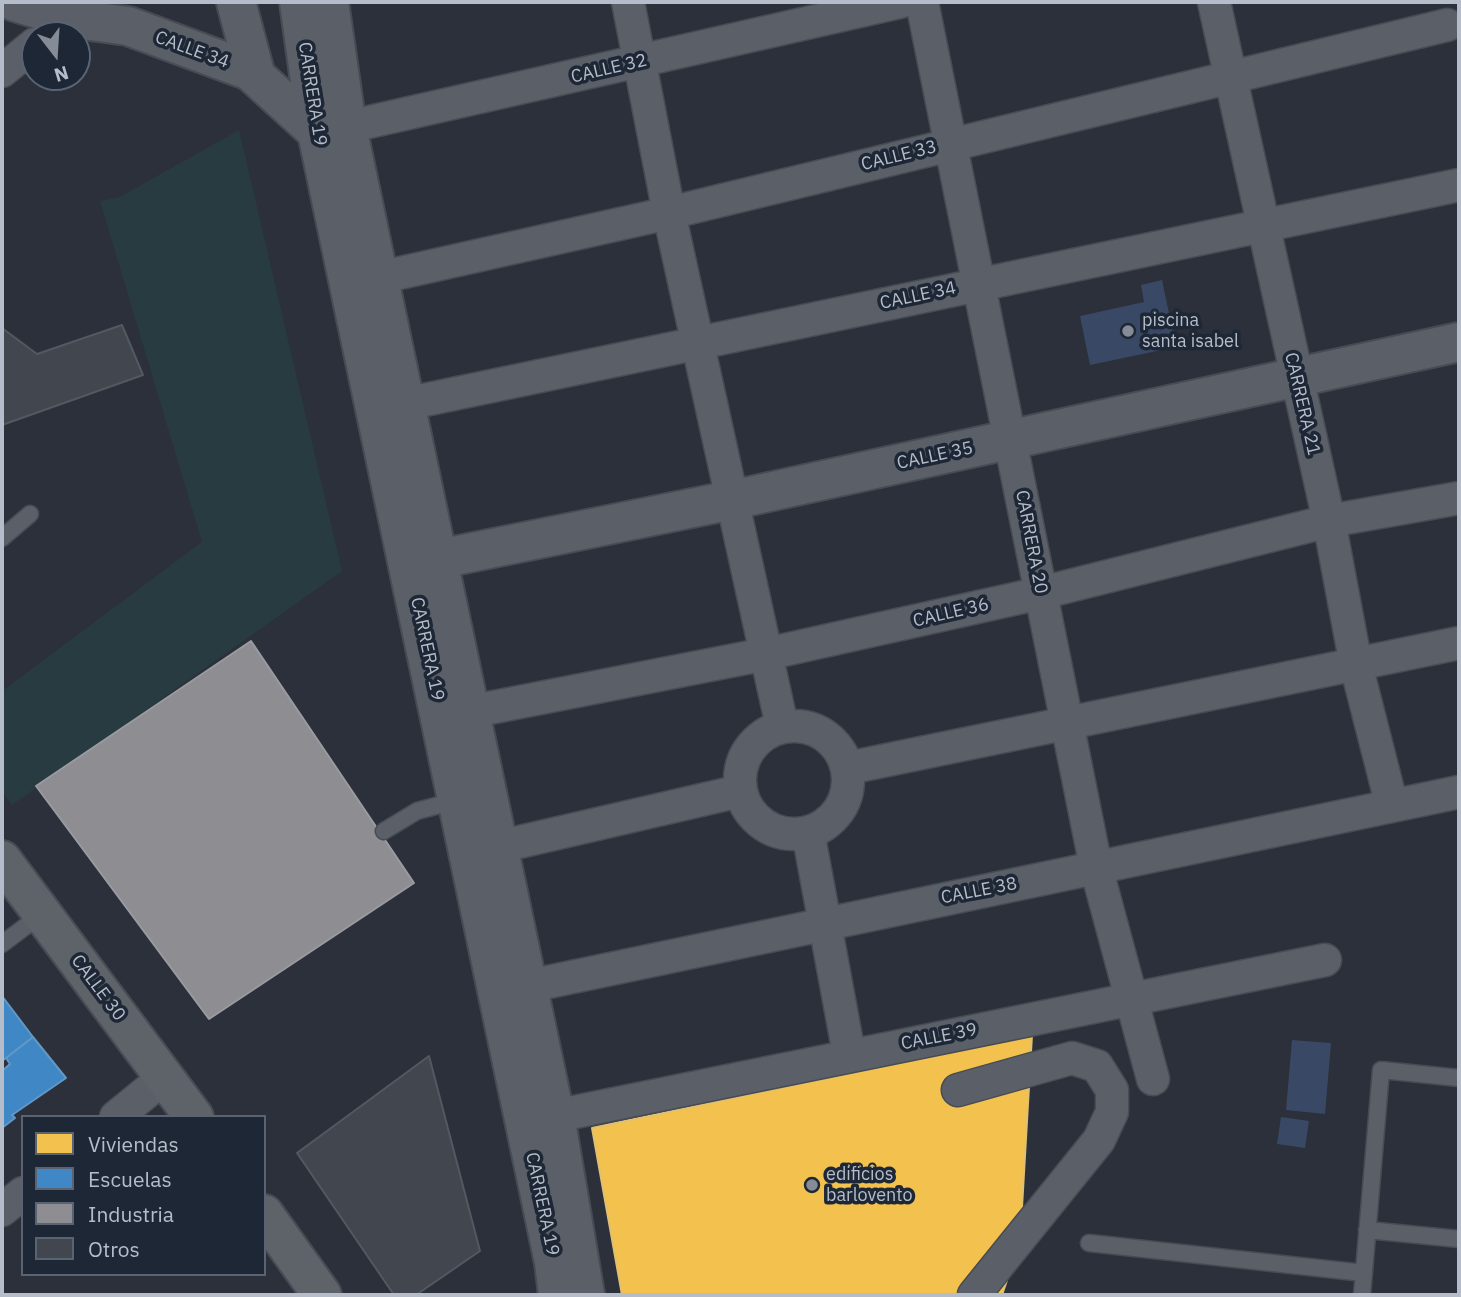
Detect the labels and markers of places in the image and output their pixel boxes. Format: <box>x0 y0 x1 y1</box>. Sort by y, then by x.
place label: piscina santa isabel <box>1142 310 1239 352</box>
marker: piscina santa isabel <box>1120 323 1136 339</box>
place label: edificios barlovento <box>826 1164 913 1206</box>
marker: edificios barlovento <box>804 1177 820 1193</box>

